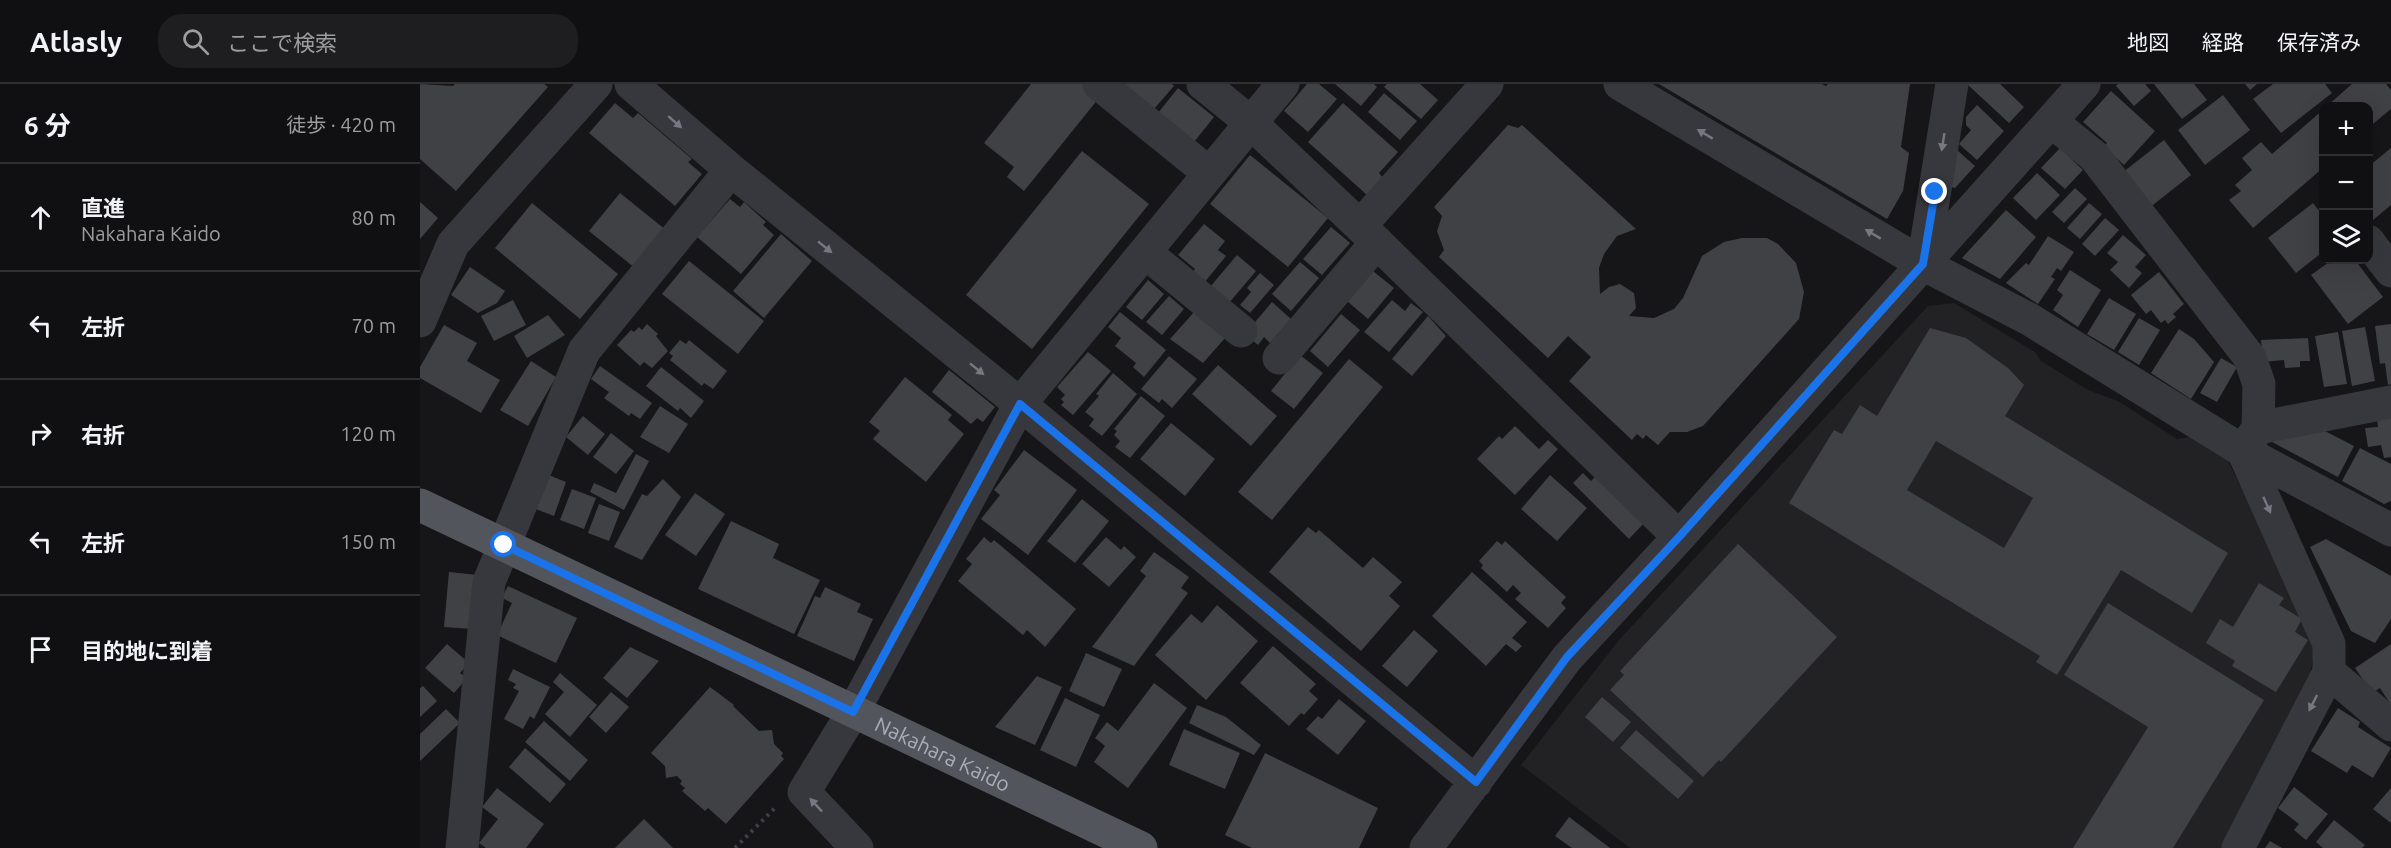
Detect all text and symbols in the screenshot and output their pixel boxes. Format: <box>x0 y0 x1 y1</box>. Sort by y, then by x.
search box <box>158 14 578 68</box>
icon: search <box>179 25 212 58</box>
text: Atlasly <box>30 26 122 57</box>
text: ここで検索 <box>227 30 337 55</box>
text: 地図 <box>2127 30 2169 54</box>
text: 経路 <box>2202 30 2244 54</box>
text: 保存済み <box>2277 30 2361 54</box>
map controls <box>2319 102 2373 264</box>
button: + <box>2319 102 2373 156</box>
text: 6 分 <box>24 111 71 140</box>
text: 徒歩 · 420 m <box>286 113 396 136</box>
one-way arrow <box>667 115 682 128</box>
one-way arrow <box>1697 129 1713 140</box>
one-way arrow <box>1938 132 1947 151</box>
button: − <box>2319 156 2373 210</box>
route end <box>1921 178 1947 204</box>
text: 直進 <box>81 195 125 220</box>
icon: ahead <box>24 201 57 234</box>
text: 80 m <box>352 206 396 229</box>
button: layers <box>2319 210 2373 264</box>
text: Nakahara Kaido <box>81 222 221 245</box>
one-way arrow <box>1864 229 1881 239</box>
one-way arrow <box>818 240 833 252</box>
icon: left <box>24 309 57 342</box>
text: 左折 <box>81 314 125 339</box>
text: 70 m <box>352 314 396 337</box>
one-way arrow <box>969 363 985 376</box>
icon: right <box>24 417 57 450</box>
text: 右折 <box>81 422 125 447</box>
text: 120 m <box>340 422 396 445</box>
one-way arrow <box>2262 496 2271 513</box>
icon: left <box>24 525 57 558</box>
text: 左折 <box>81 530 125 555</box>
text: 150 m <box>340 530 396 553</box>
route start <box>490 531 516 557</box>
icon: arrive <box>24 633 57 666</box>
text: 目的地に到着 <box>81 638 213 663</box>
one-way arrow <box>2308 695 2318 712</box>
street label: Nakahara Kaido <box>871 711 1014 796</box>
one-way arrow <box>810 799 824 813</box>

